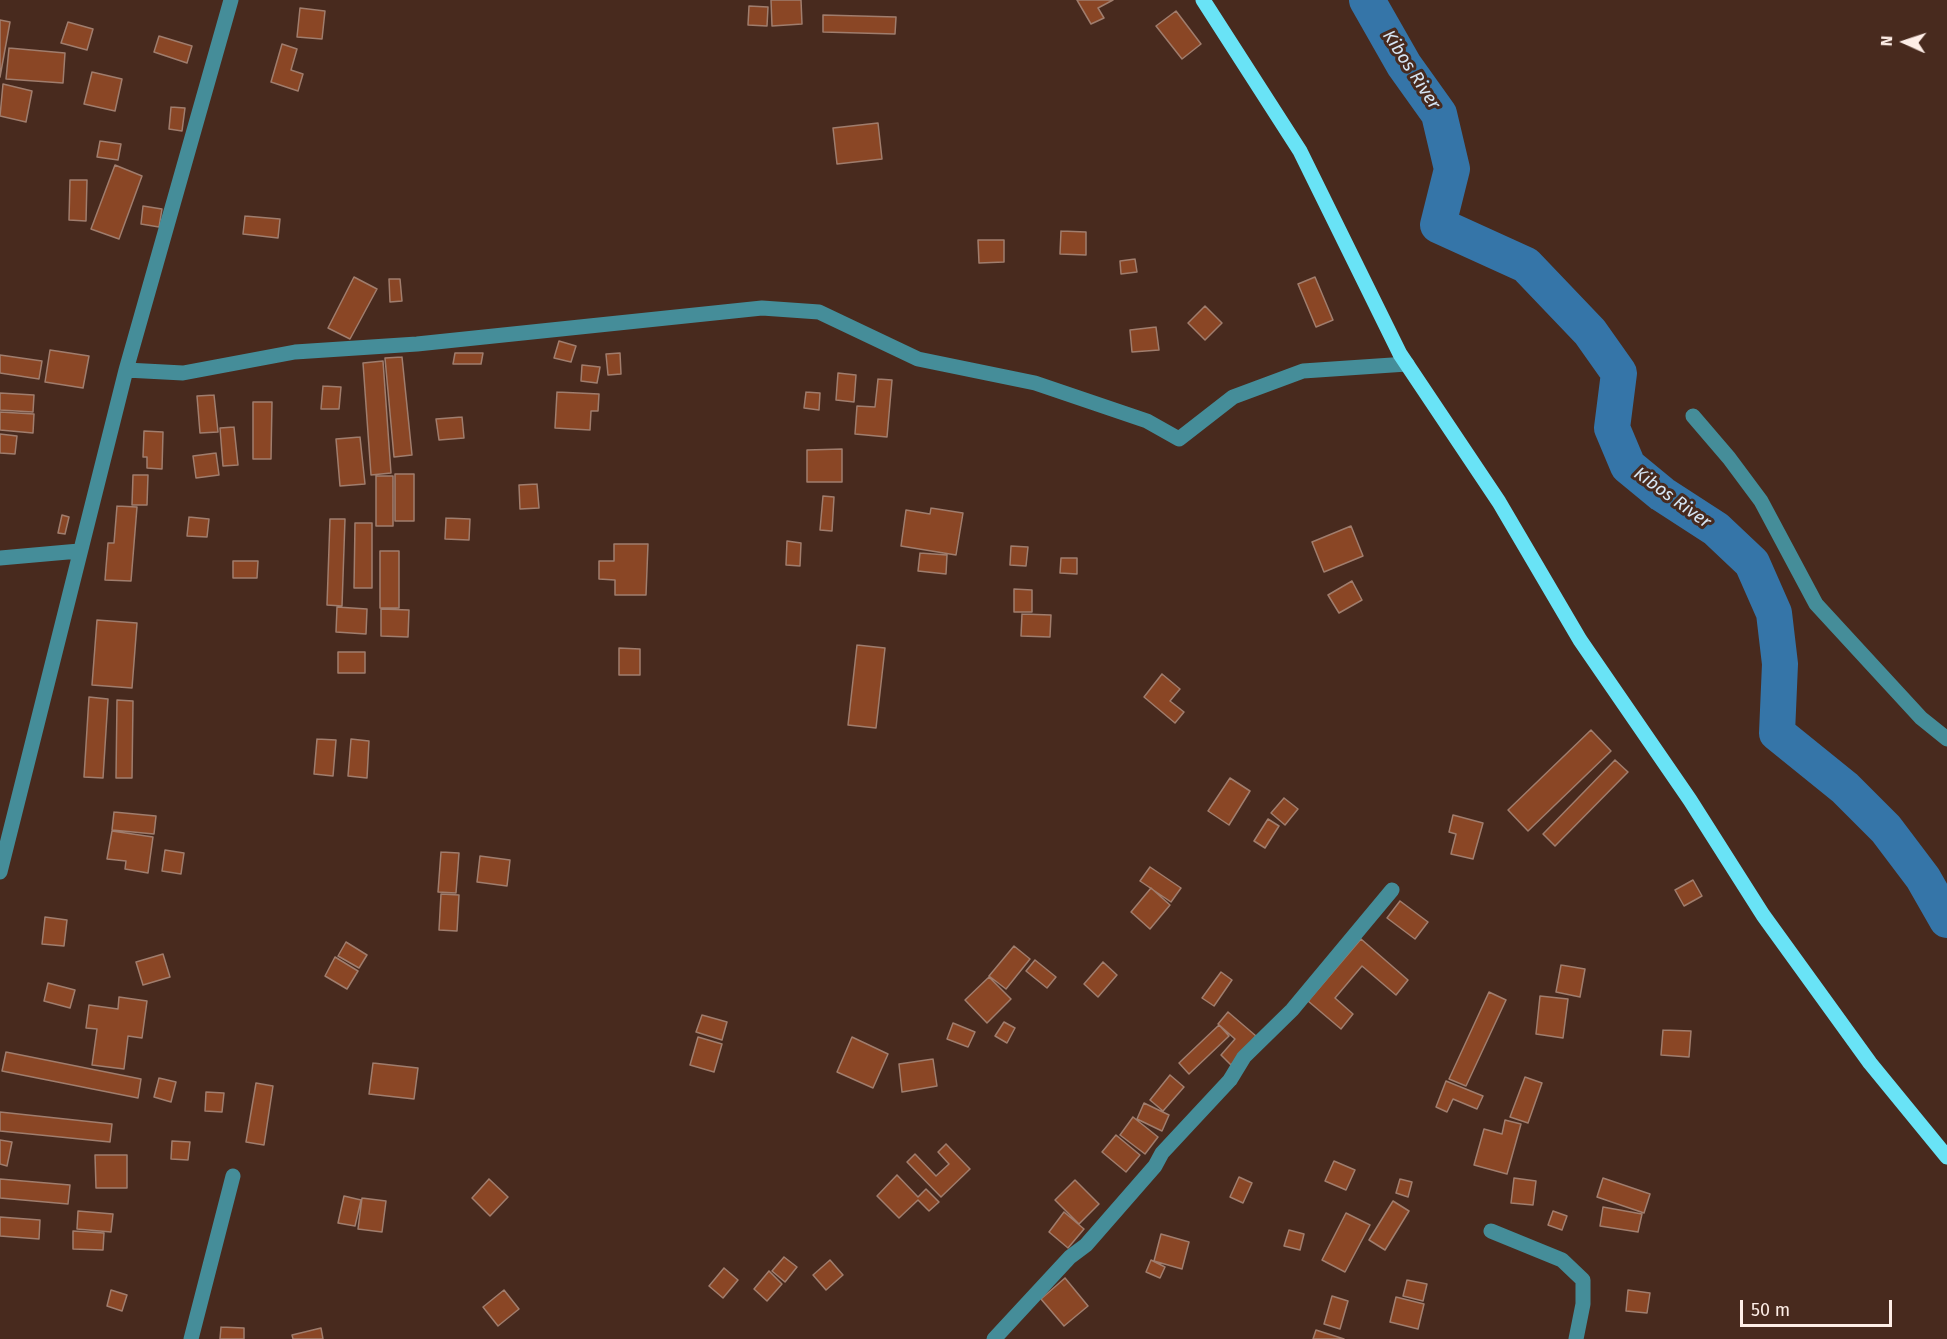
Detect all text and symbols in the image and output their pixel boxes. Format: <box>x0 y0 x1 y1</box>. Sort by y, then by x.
north arrow <box>1875 12 1935 72</box>
water label: Kibos River <box>1377 26 1445 114</box>
text: N <box>1877 35 1896 47</box>
water label: Kibos River <box>1629 463 1715 533</box>
scale bar <box>1743 1288 1894 1326</box>
text: 50 m <box>1751 1299 1790 1321</box>

